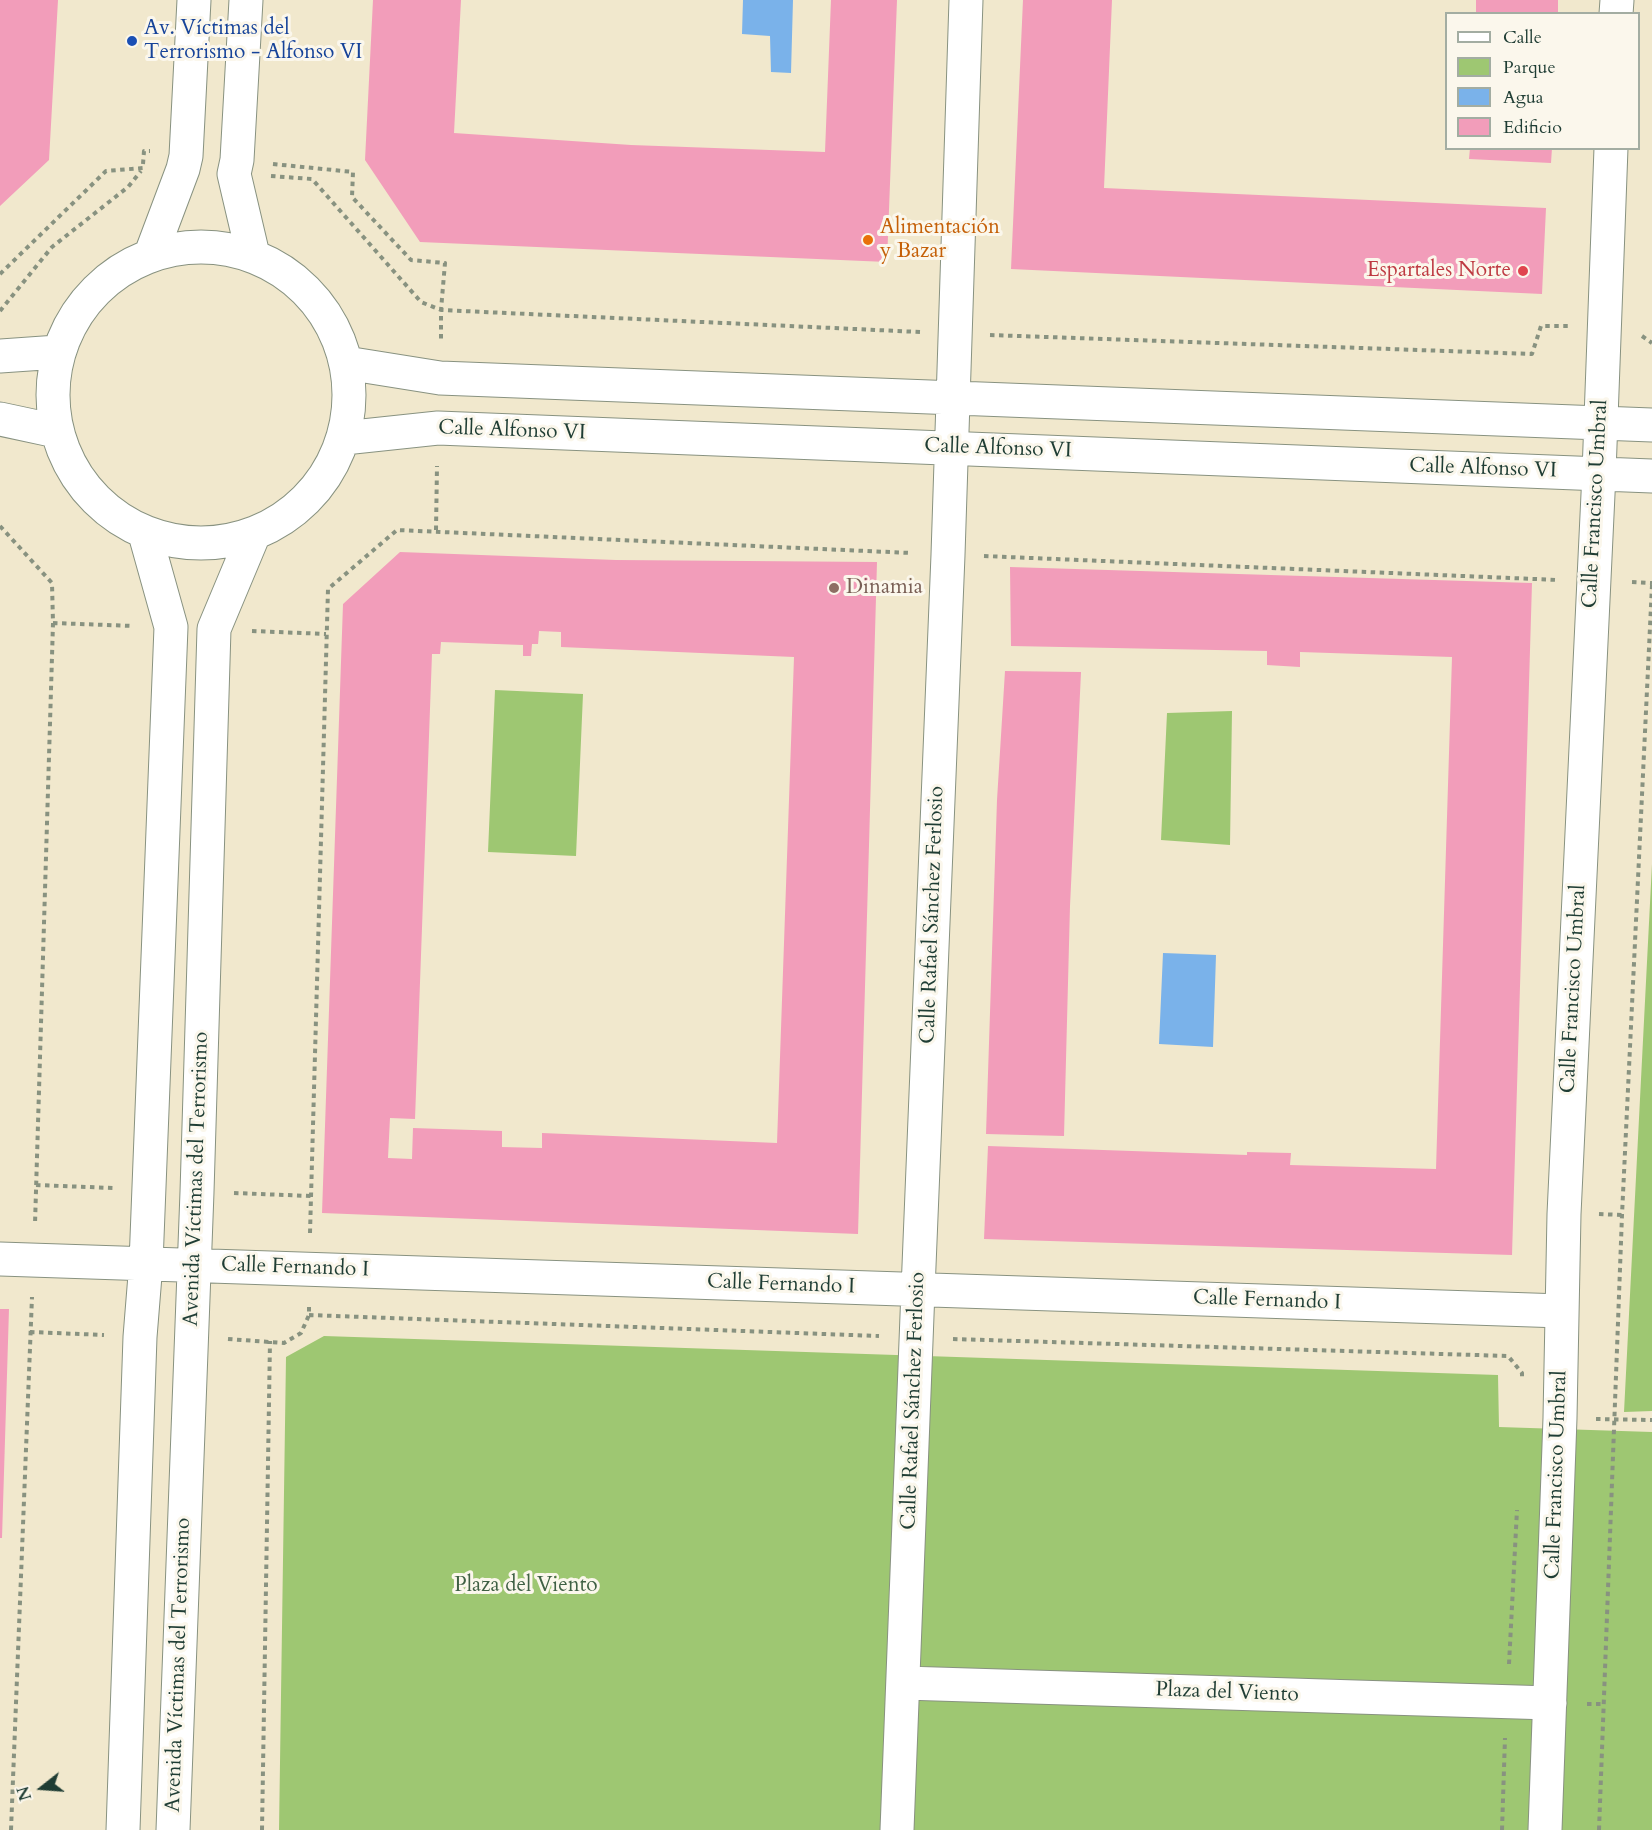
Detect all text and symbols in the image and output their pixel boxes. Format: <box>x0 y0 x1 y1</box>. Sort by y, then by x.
legend <box>1445 12 1640 150</box>
place label: Av. Víctimas del Terrorismo - Alfonso VI <box>144 16 363 66</box>
text: Calle <box>1503 25 1542 50</box>
marker: Av. Víctimas del Terrorismo - Alfonso VI <box>125 34 139 48</box>
text: Parque <box>1503 55 1556 80</box>
text: Agua <box>1503 85 1544 110</box>
text: Edificio <box>1503 115 1562 140</box>
place label: Alimentación y Bazar <box>880 215 1000 265</box>
marker: Alimentación y Bazar <box>861 233 875 247</box>
place label: Espartales Norte <box>1367 258 1511 284</box>
marker: Espartales Norte <box>1516 264 1530 278</box>
street label: Calle Francisco Umbral <box>1578 399 1614 609</box>
street label: Calle Alfonso VI <box>438 416 586 446</box>
street label: Calle Alfonso VI <box>924 434 1072 464</box>
street label: Calle Alfonso VI <box>1409 454 1557 484</box>
place label: Dinamia <box>846 575 923 601</box>
marker: Dinamia <box>827 581 841 595</box>
street label: Calle Rafael Sánchez Ferlosio <box>916 786 950 1044</box>
street label: Calle Francisco Umbral <box>1556 884 1592 1094</box>
street label: Avenida Víctimas del Terrorismo <box>179 1031 215 1327</box>
street label: Calle Fernando I <box>220 1253 370 1283</box>
street label: Calle Fernando I <box>706 1270 856 1300</box>
street label: Calle Rafael Sánchez Ferlosio <box>897 1272 931 1530</box>
street label: Calle Fernando I <box>1192 1286 1342 1316</box>
street label: Calle Francisco Umbral <box>1541 1370 1573 1580</box>
street label: Avenida Víctimas del Terrorismo <box>161 1517 197 1813</box>
park label: Plaza del Viento <box>454 1573 598 1599</box>
street label: Plaza del Viento <box>1155 1678 1299 1708</box>
north arrow <box>12 1758 72 1818</box>
text: N <box>12 1783 37 1803</box>

